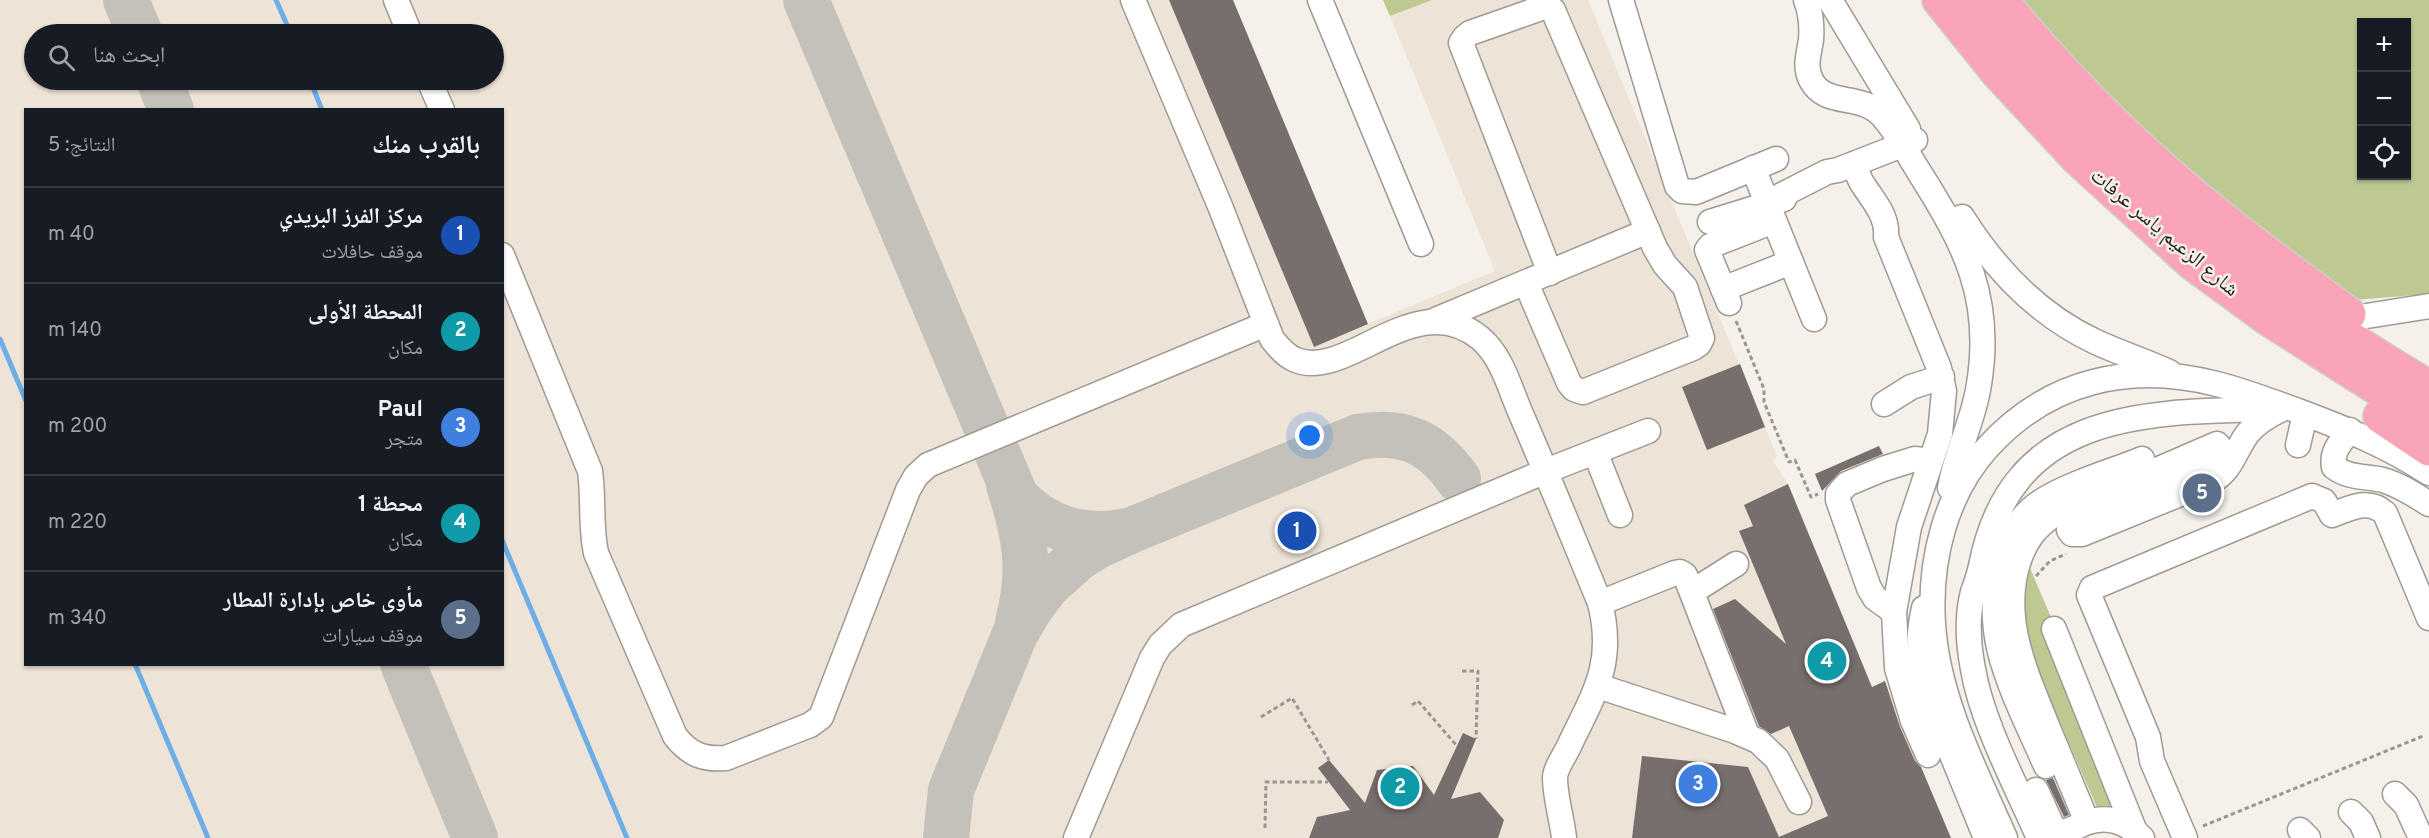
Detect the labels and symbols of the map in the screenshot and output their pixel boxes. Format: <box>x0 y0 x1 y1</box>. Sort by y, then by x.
street label: شارع الزعيم ياسر عرفات <box>2084 163 2244 303</box>
your location <box>1295 421 1324 450</box>
pin: 5 <box>2182 470 2222 516</box>
pin: 1 <box>1278 508 1316 554</box>
pin: 4 <box>1808 638 1846 684</box>
pin: 3 <box>1678 762 1718 806</box>
pin: 2 <box>1380 764 1420 810</box>

